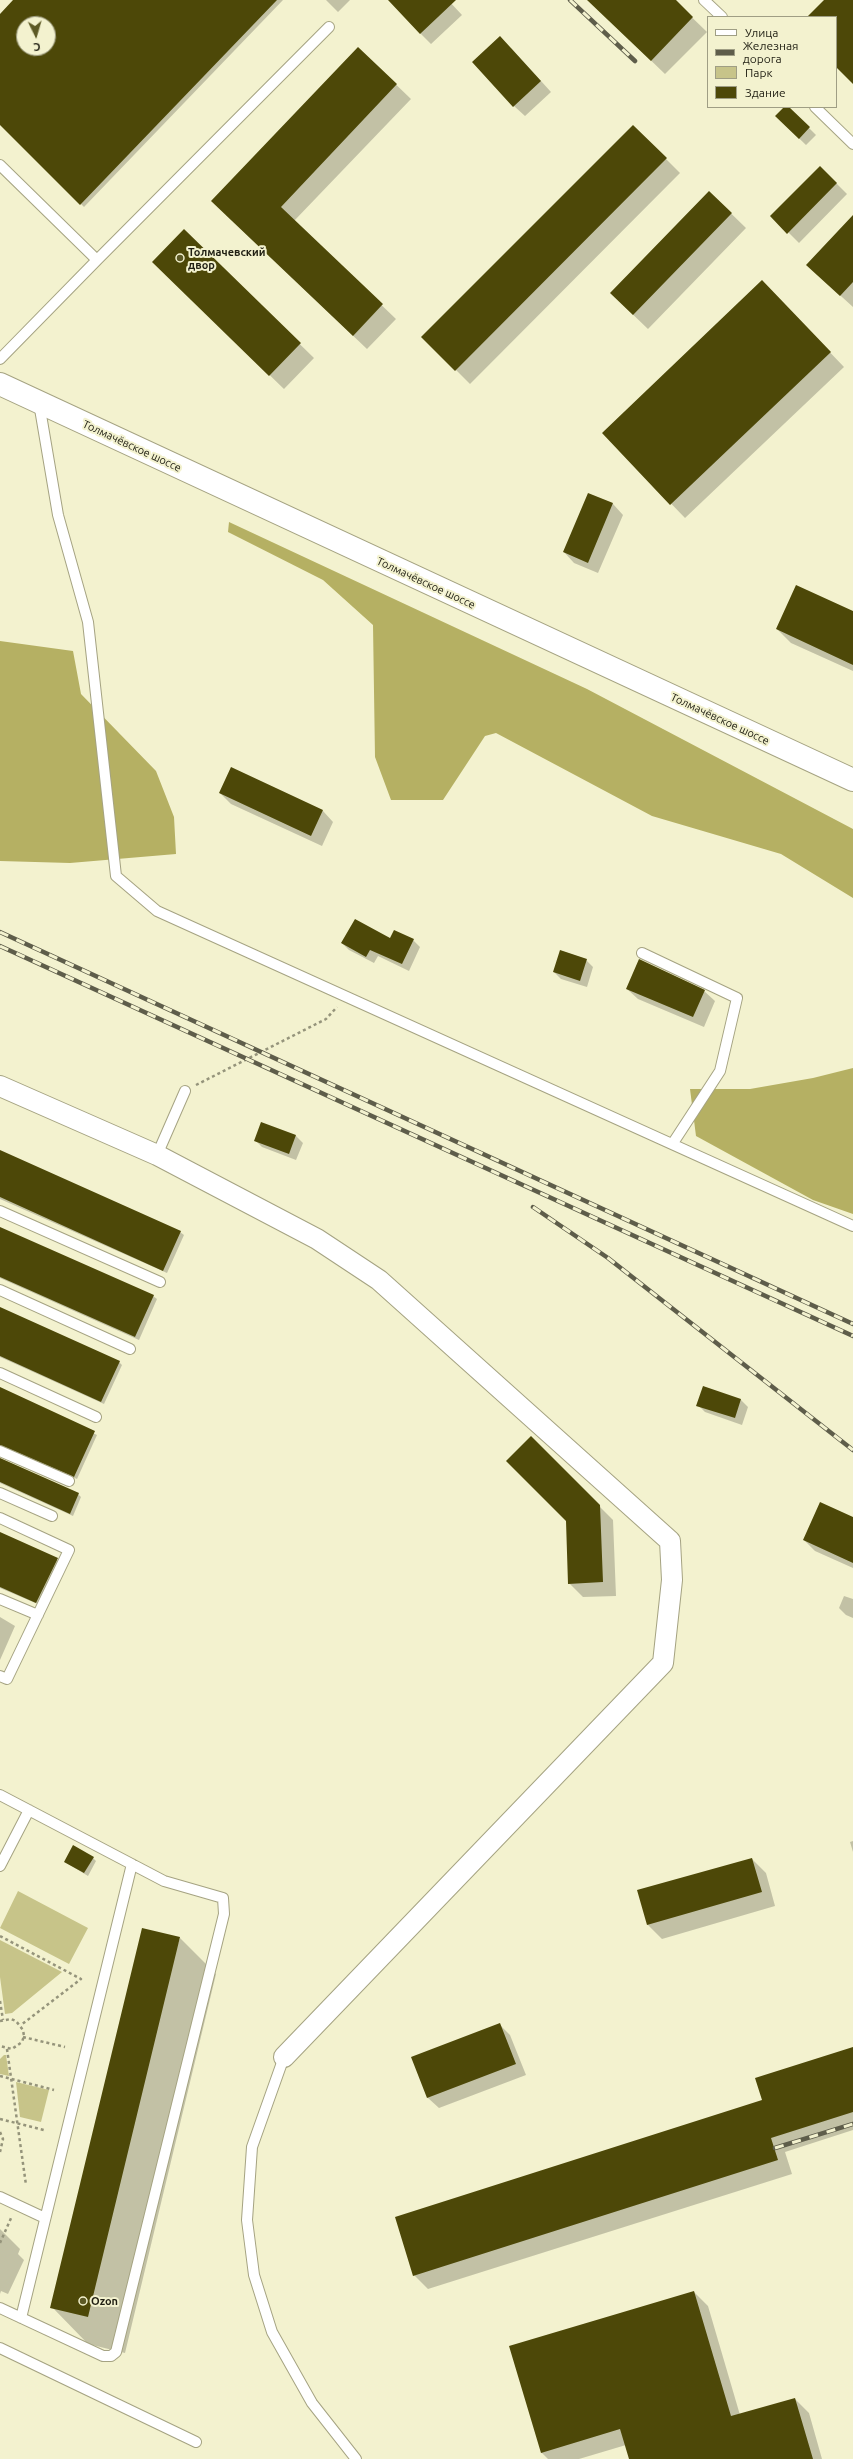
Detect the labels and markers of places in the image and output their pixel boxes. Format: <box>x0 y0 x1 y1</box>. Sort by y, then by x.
place label: Толмачевский двор <box>188 245 266 271</box>
marker: Толмачевский двор <box>175 253 185 263</box>
place label: Ozon <box>91 2294 118 2308</box>
marker: Ozon <box>78 2296 88 2306</box>

